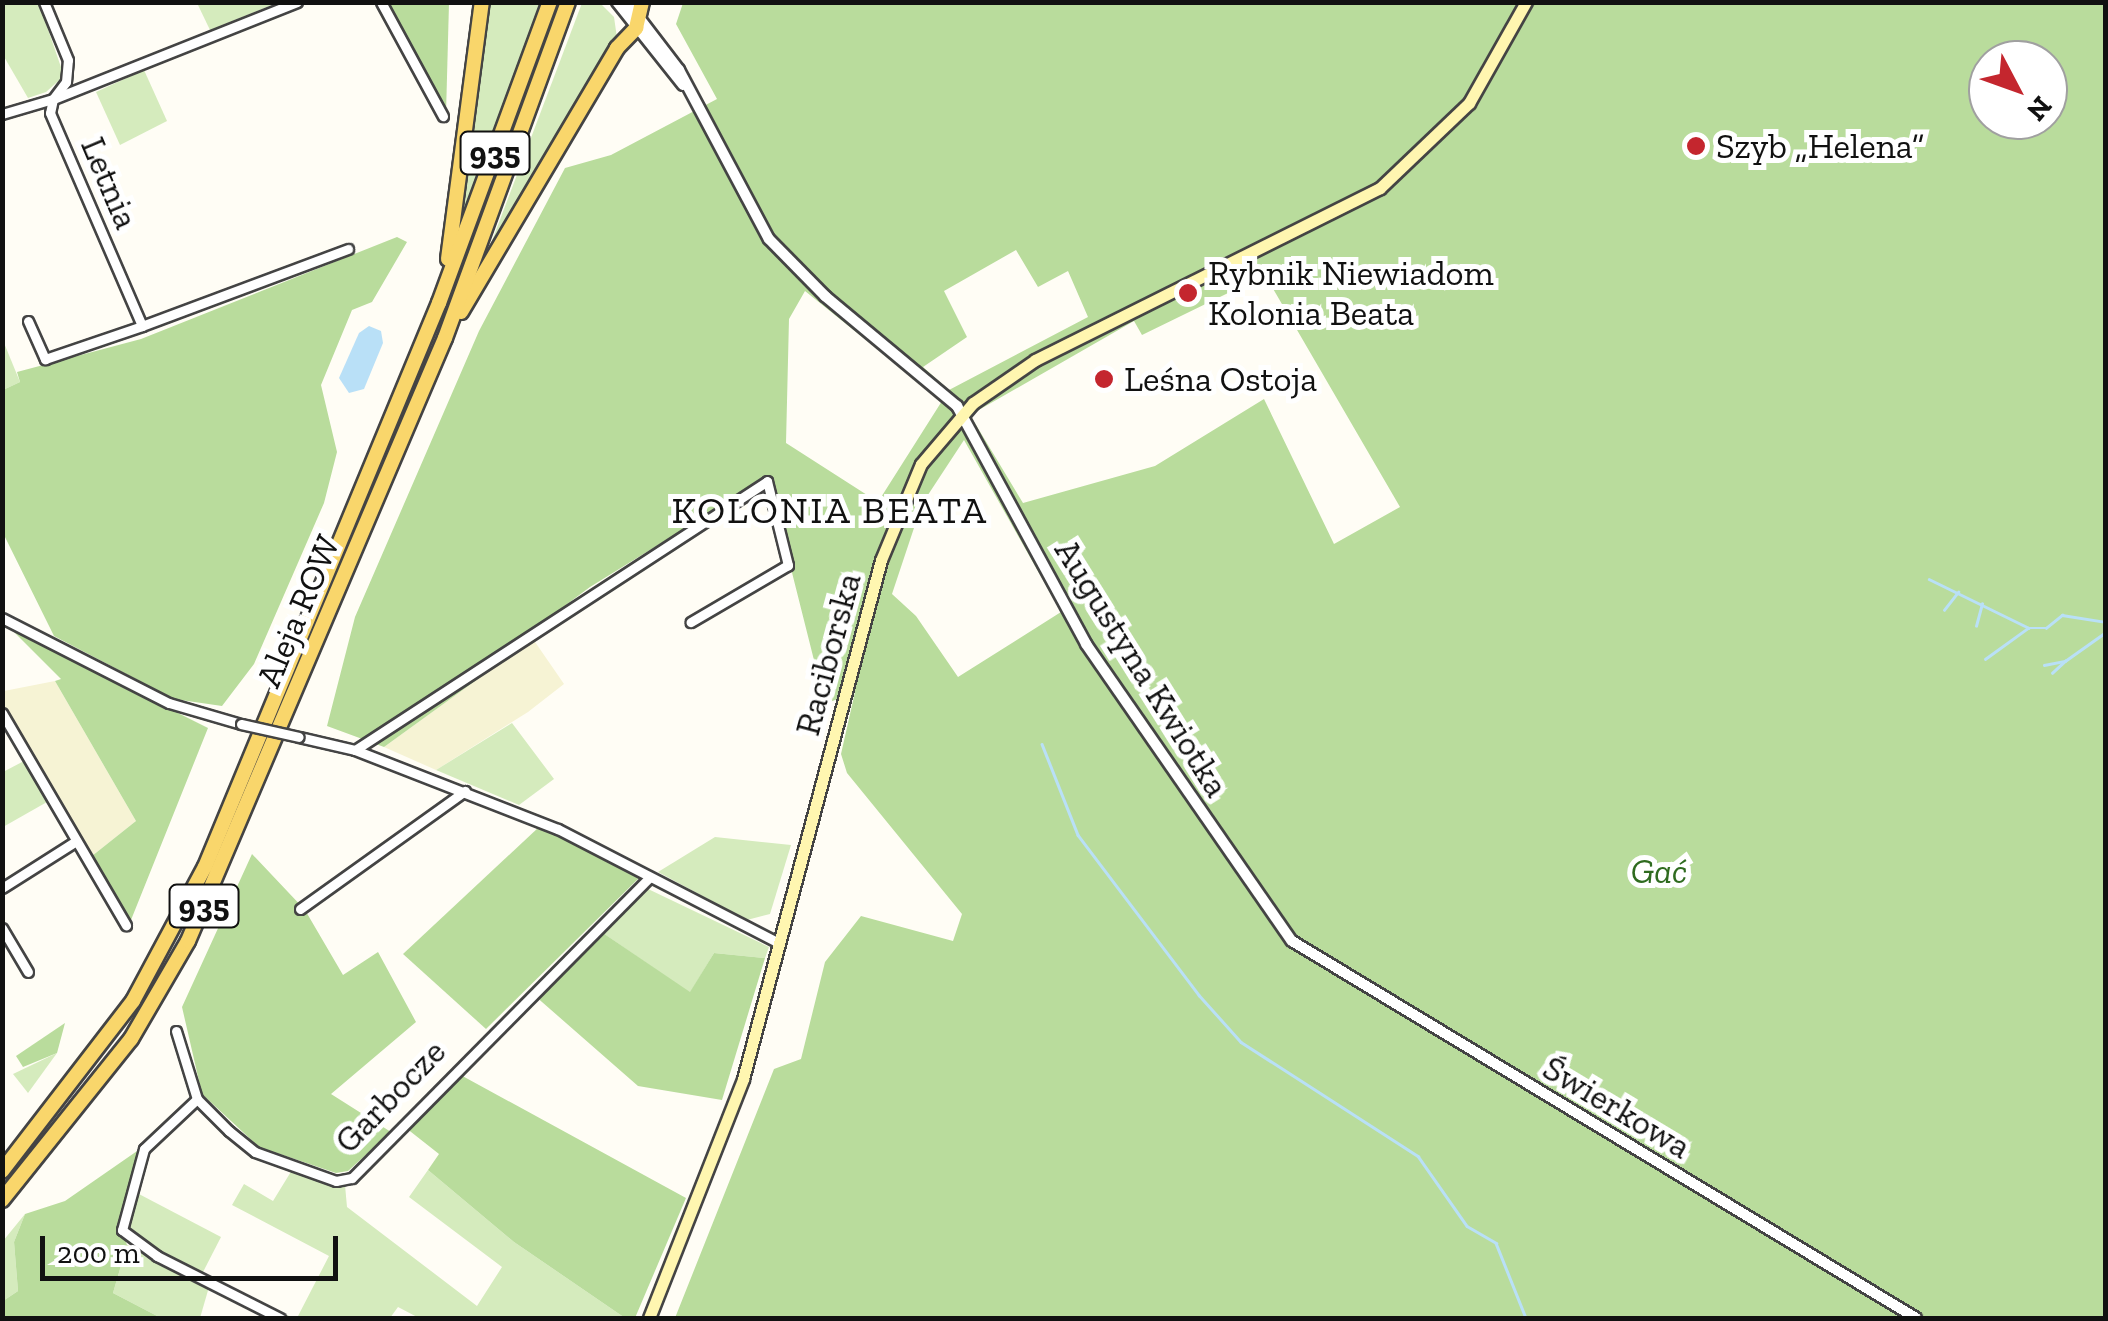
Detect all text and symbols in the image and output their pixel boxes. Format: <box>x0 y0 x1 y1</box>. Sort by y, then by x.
north arrow <box>1968 40 2068 140</box>
text: N <box>2020 90 2059 128</box>
place label: Szyb „Helena” <box>1716 125 1924 167</box>
road number: 935 <box>458 126 532 180</box>
street label: Letnia <box>72 131 148 235</box>
marker: Szyb „Helena” <box>1685 135 1707 157</box>
place label: Rybnik Niewiadom Kolonia Beata <box>1208 252 1494 334</box>
marker: Rybnik Niewiadom Kolonia Beata <box>1177 282 1199 304</box>
place label: Leśna Ostoja <box>1124 358 1317 400</box>
marker: Leśna Ostoja <box>1093 368 1115 390</box>
district label: KOLONIA BEATA <box>671 488 989 534</box>
street label: Aleja ROW <box>247 529 349 693</box>
street label: Augustyna Kwiotka <box>1046 532 1238 804</box>
street label: Raciborska <box>786 568 870 740</box>
park label: Gać <box>1631 850 1687 892</box>
road number: 935 <box>166 879 242 933</box>
street label: Garbocze <box>326 1031 454 1161</box>
street label: Świerkowa <box>1536 1047 1698 1167</box>
scale bar <box>45 1216 342 1278</box>
text: 200 m <box>57 1235 140 1271</box>

